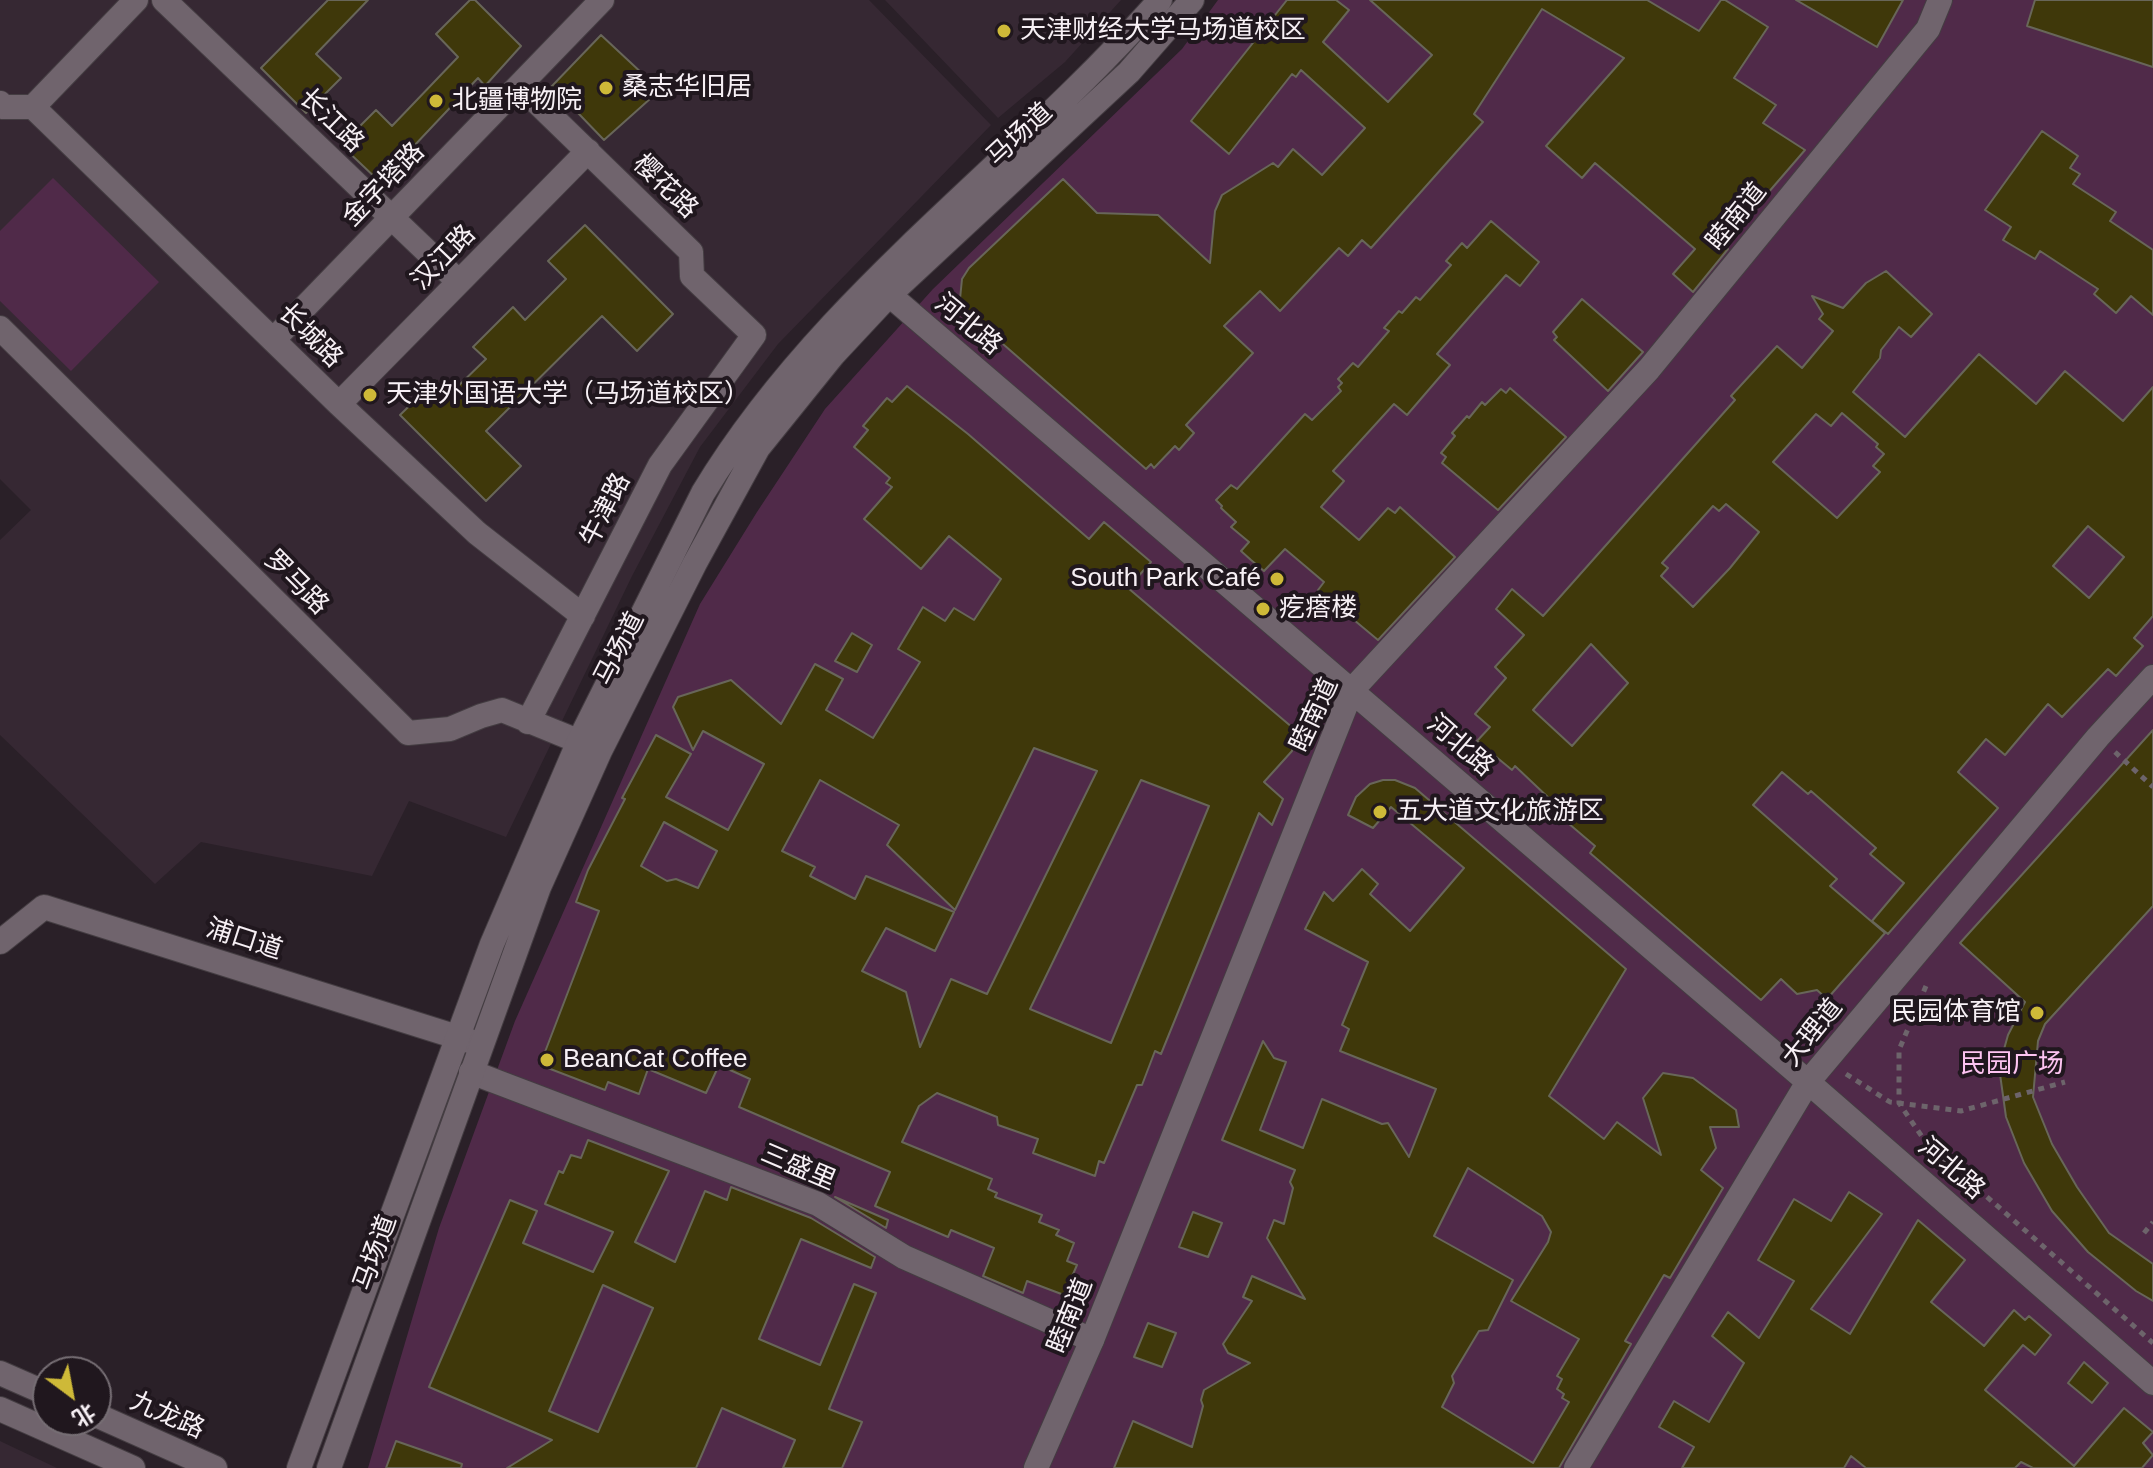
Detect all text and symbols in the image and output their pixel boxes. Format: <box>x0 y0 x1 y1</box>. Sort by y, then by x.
place label: 天津财经大学马场道校区 <box>1020 15 1306 47</box>
marker: 天津财经大学马场道校区 <box>995 22 1013 40</box>
place label: 桑志华旧居 <box>622 72 752 104</box>
marker: 桑志华旧居 <box>597 79 615 97</box>
street label: 长江路 <box>292 83 370 159</box>
place label: 北疆博物院 <box>452 85 582 117</box>
marker: 北疆博物院 <box>427 92 445 110</box>
street label: 马场道 <box>981 97 1059 173</box>
street label: 金字塔路 <box>337 137 431 233</box>
street label: 樱花路 <box>626 149 704 225</box>
street label: 睦南道 <box>1700 177 1774 257</box>
street label: 汉江路 <box>406 219 482 297</box>
street label: 河北路 <box>928 288 1008 362</box>
street label: 长城路 <box>271 297 349 375</box>
place label: 天津外国语大学（马场道校区） <box>386 379 750 411</box>
marker: 天津外国语大学（马场道校区） <box>361 386 379 404</box>
street label: 牛津路 <box>574 468 638 552</box>
street label: 罗马路 <box>257 544 335 622</box>
place label: South Park Café <box>1070 563 1261 595</box>
marker: South Park Café <box>1268 570 1286 588</box>
place label: 疙瘩楼 <box>1279 593 1357 625</box>
marker: 疙瘩楼 <box>1254 600 1272 618</box>
street label: 马场道 <box>588 607 652 691</box>
street label: 睦南道 <box>1284 673 1346 757</box>
street label: 河北路 <box>1420 709 1500 783</box>
place label: 五大道文化旅游区 <box>1396 796 1604 828</box>
marker: 五大道文化旅游区 <box>1371 803 1389 821</box>
street label: 浦口道 <box>202 913 286 967</box>
street label: 大理道 <box>1776 993 1850 1073</box>
place label: 民园体育馆 <box>1891 997 2021 1029</box>
marker: 民园体育馆 <box>2028 1004 2046 1022</box>
place label: BeanCat Coffee <box>563 1044 748 1076</box>
park label: 民园广场 <box>1960 1049 2064 1081</box>
marker: BeanCat Coffee <box>538 1051 556 1069</box>
street label: 河北路 <box>1911 1132 1991 1206</box>
street label: 三盛里 <box>756 1138 840 1198</box>
street label: 马场道 <box>348 1211 404 1295</box>
street label: 睦南道 <box>1042 1274 1100 1358</box>
north arrow <box>32 1356 112 1436</box>
street label: 九龙路 <box>125 1386 209 1446</box>
text: 北 <box>68 1399 100 1432</box>

